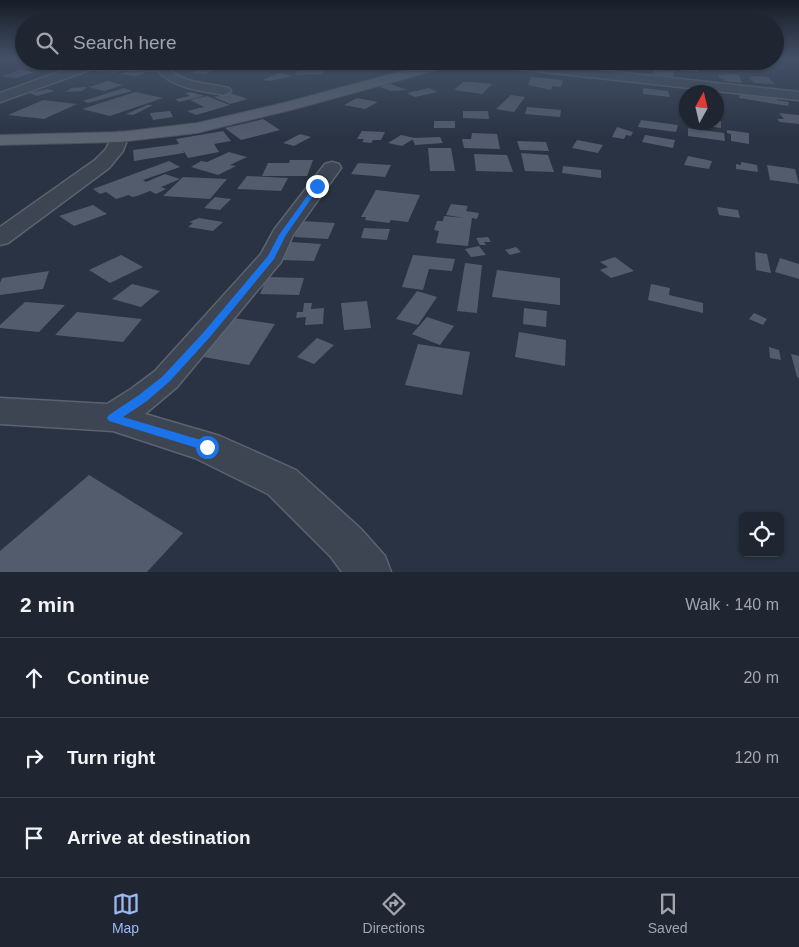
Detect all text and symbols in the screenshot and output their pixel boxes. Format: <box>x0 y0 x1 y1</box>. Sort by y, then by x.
search box <box>15 15 784 70</box>
icon: search <box>33 29 61 57</box>
text: Search here <box>73 32 177 53</box>
north arrow <box>679 85 724 130</box>
route end <box>306 175 329 198</box>
route start <box>196 436 219 459</box>
map controls <box>739 512 784 557</box>
button: locate <box>739 512 784 557</box>
text: 2 min <box>20 593 75 616</box>
text: Walk · 140 m <box>685 596 779 613</box>
icon: ahead <box>20 664 48 692</box>
text: Continue <box>67 667 149 688</box>
text: 20 m <box>743 669 779 686</box>
icon: right <box>20 744 48 772</box>
text: Turn right <box>67 747 155 768</box>
text: 120 m <box>735 749 779 766</box>
icon: arrive <box>20 824 48 852</box>
text: Arrive at destination <box>67 827 251 848</box>
tab: Map <box>112 890 140 936</box>
tab: Directions <box>363 890 425 936</box>
tab: Saved <box>648 890 687 936</box>

